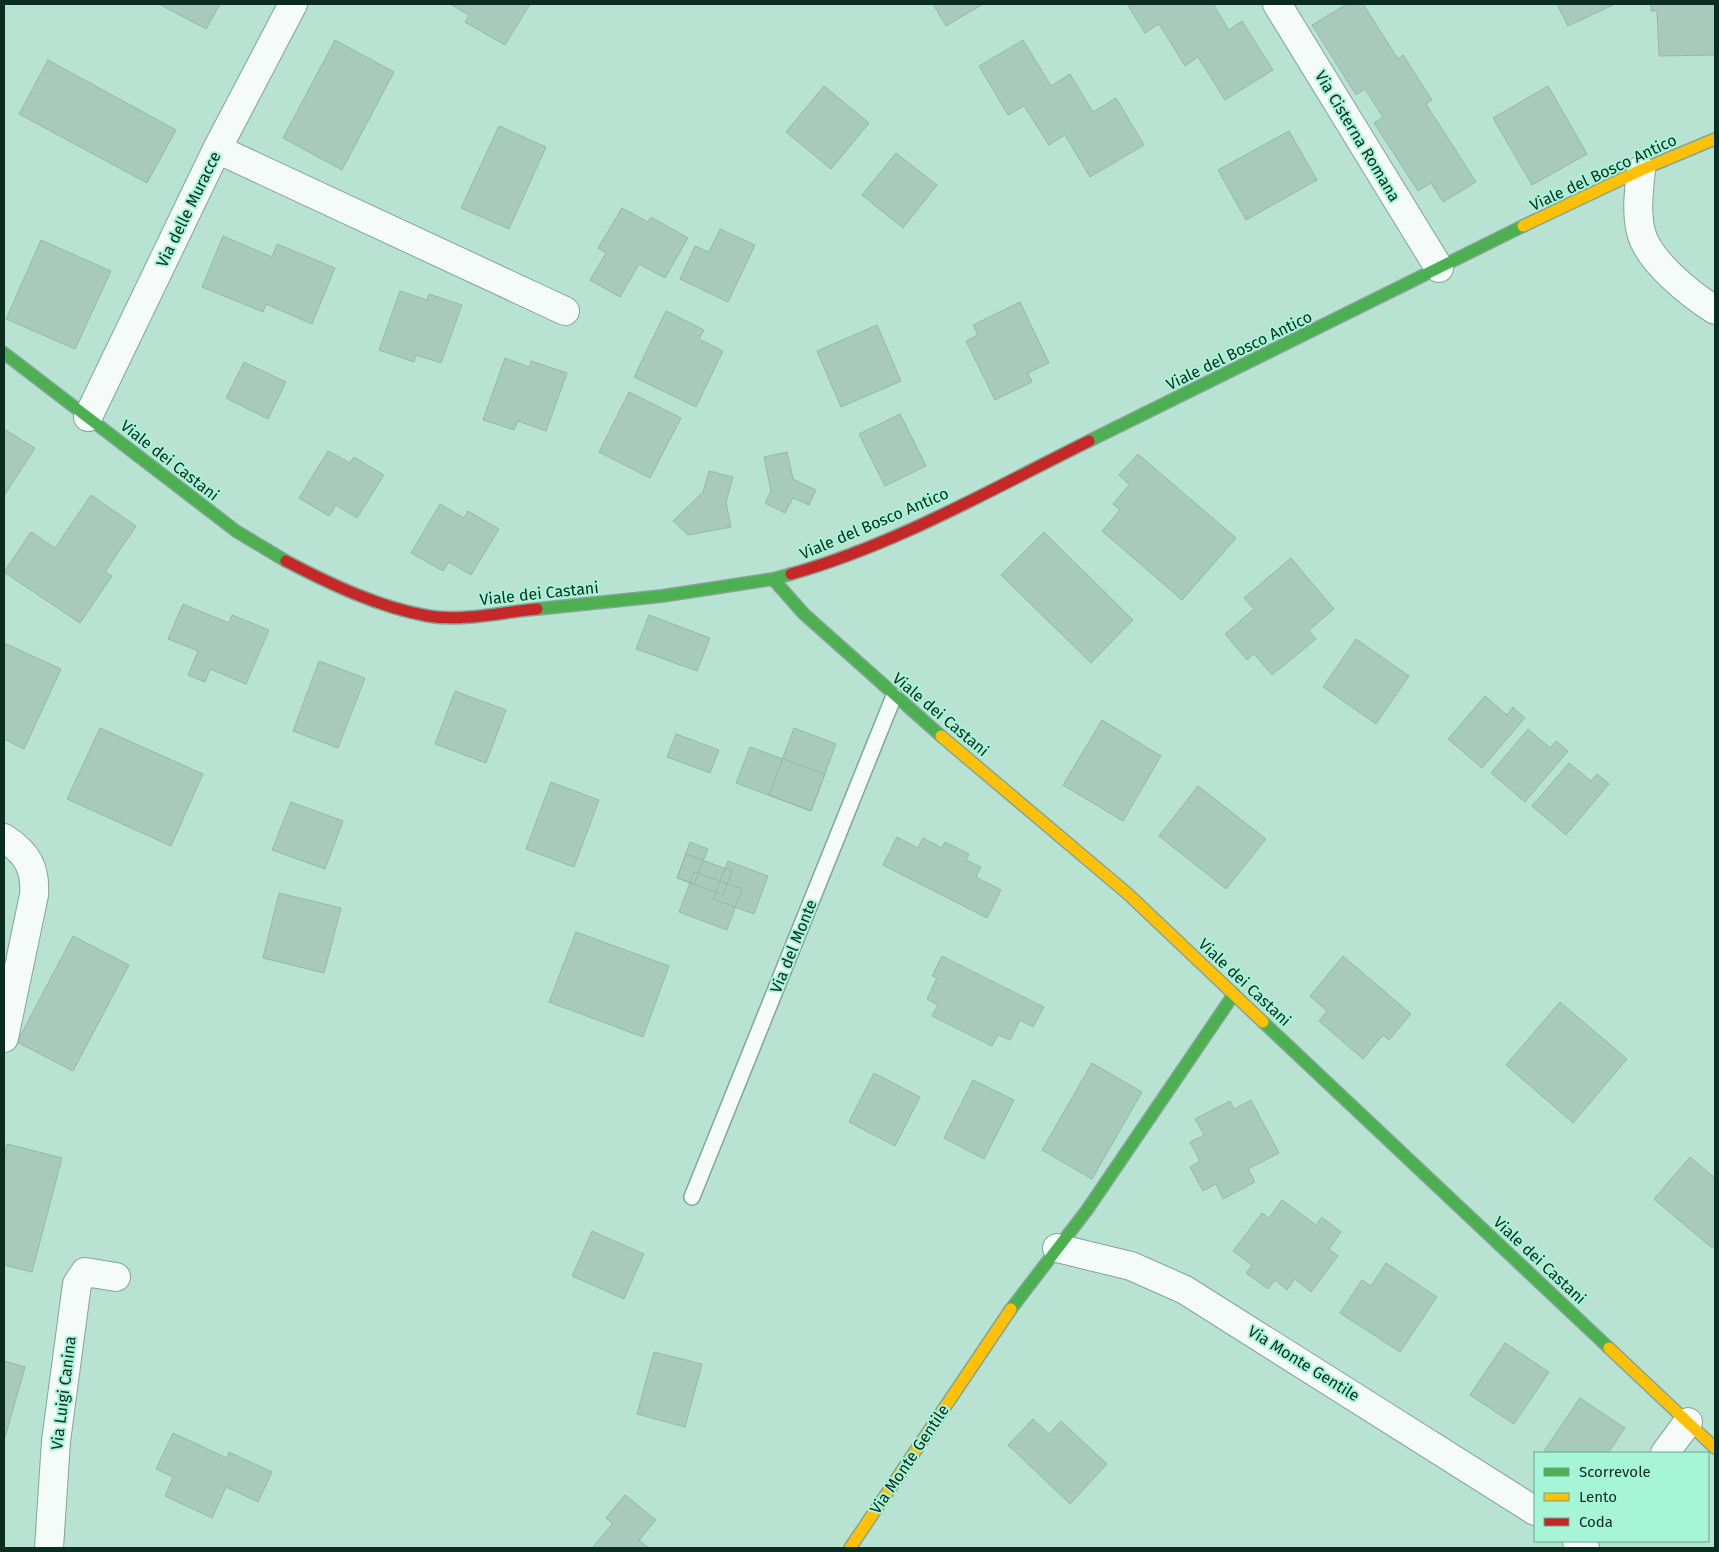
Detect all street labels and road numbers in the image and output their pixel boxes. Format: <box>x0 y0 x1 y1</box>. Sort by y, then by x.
street label: Via Cisterna Romana <box>1311 67 1404 205</box>
street label: Viale del Bosco Antico <box>1527 130 1680 215</box>
street label: Via delle Muracce <box>152 148 225 270</box>
street label: Viale del Bosco Antico <box>1163 307 1315 394</box>
street label: Viale dei Castani <box>117 416 223 505</box>
street label: Viale del Bosco Antico <box>797 484 951 563</box>
street label: Viale dei Castani <box>479 578 600 609</box>
street label: Viale dei Castani <box>889 669 993 760</box>
street label: Via del Monte <box>766 897 821 996</box>
street label: Viale dei Castani <box>1194 935 1295 1030</box>
street label: Viale dei Castani <box>1489 1213 1590 1308</box>
street label: Via Monte Gentile <box>1244 1321 1363 1405</box>
street label: Via Luigi Canina <box>47 1335 80 1451</box>
street label: Via Monte Gentile <box>866 1401 953 1518</box>

